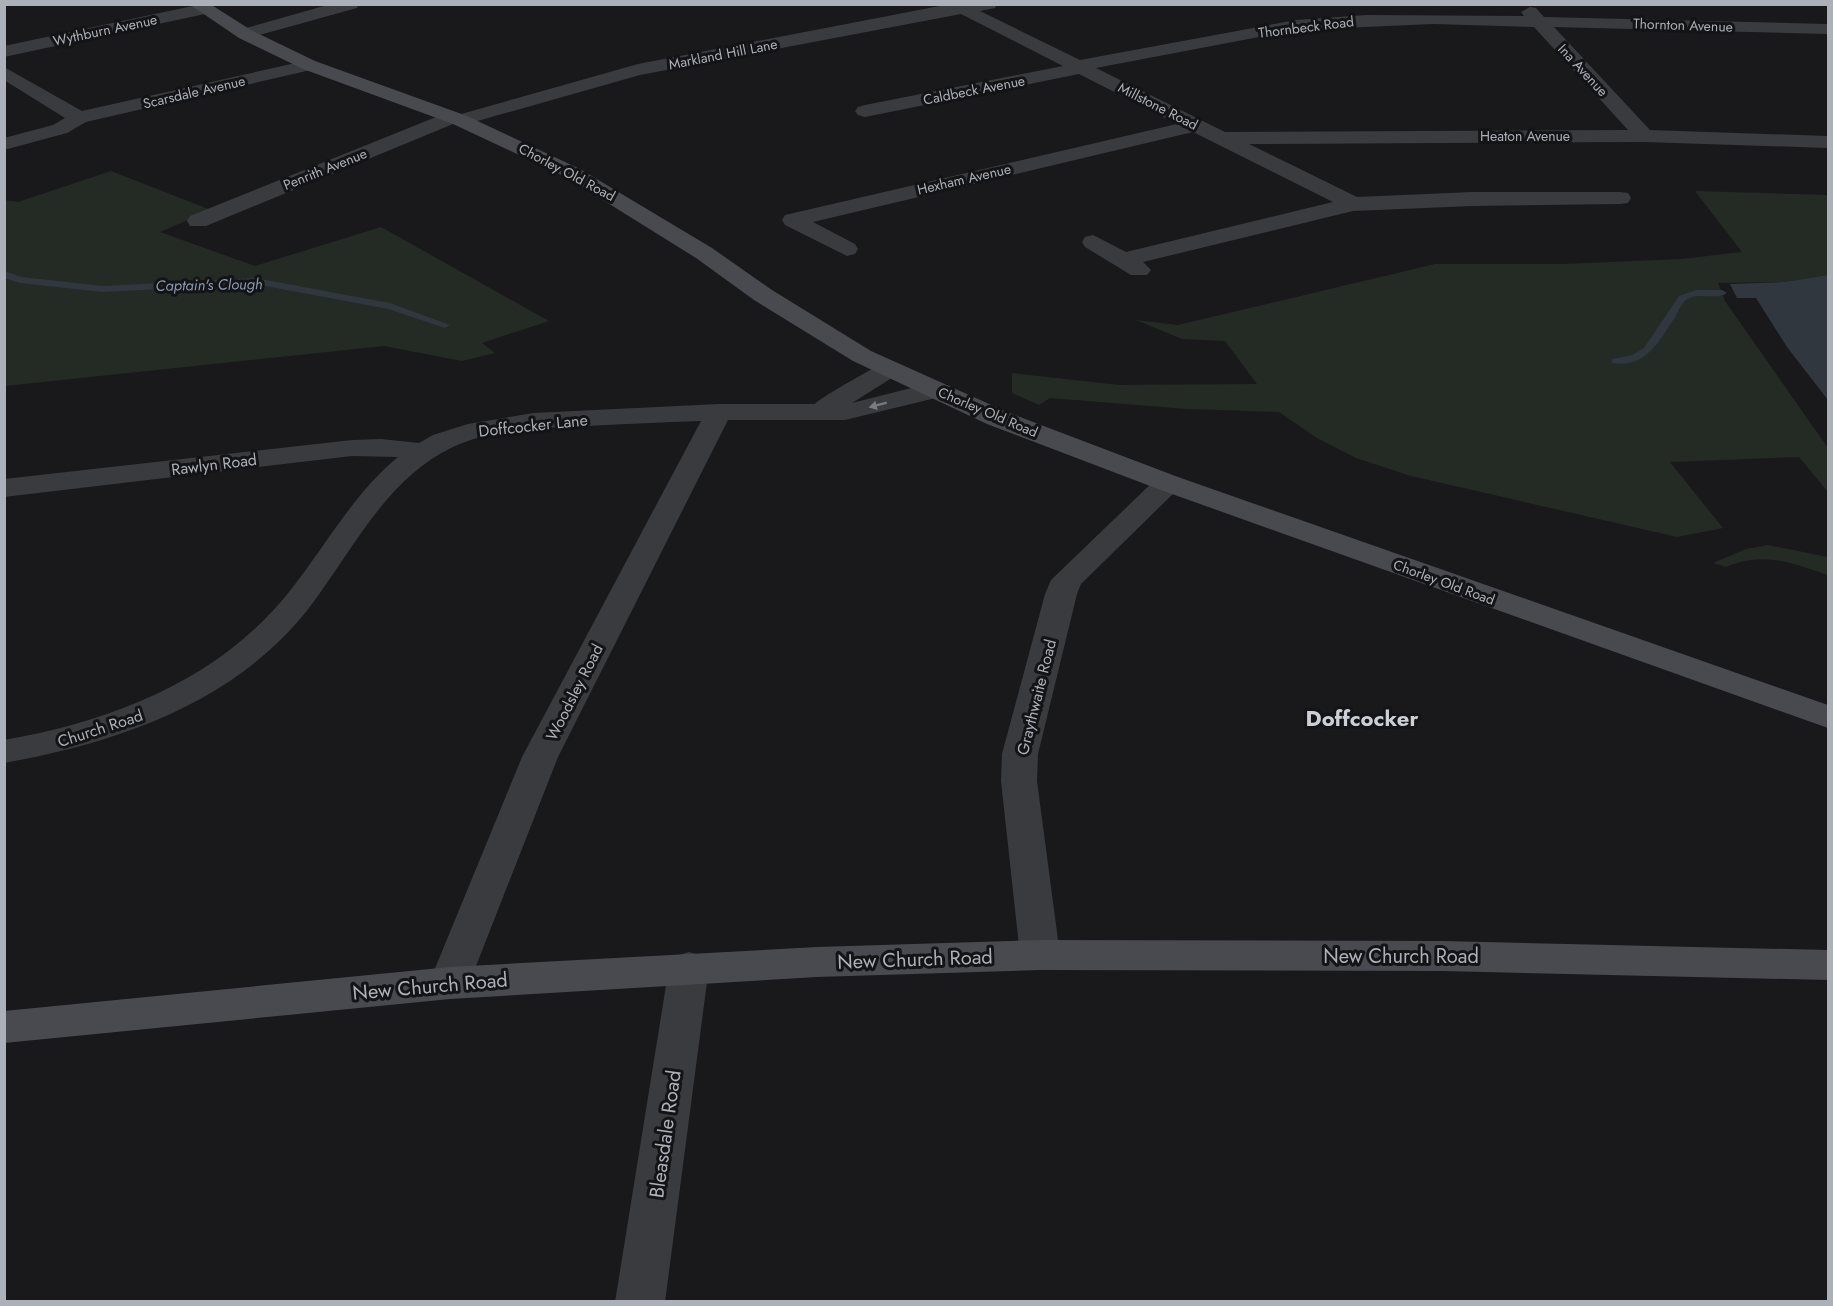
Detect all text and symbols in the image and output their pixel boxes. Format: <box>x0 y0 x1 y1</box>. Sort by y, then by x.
street label: Wythburn Avenue <box>51 9 159 51</box>
street label: Thornbeck Road <box>1257 11 1355 43</box>
street label: Thornton Avenue <box>1633 13 1733 37</box>
street label: Markland Hill Lane <box>667 34 779 74</box>
street label: Ina Avenue <box>1553 39 1613 101</box>
street label: Caldbeck Avenue <box>921 70 1027 110</box>
street label: Scarsdale Avenue <box>141 71 247 113</box>
street label: Millstone Road <box>1115 77 1201 135</box>
street label: Heaton Avenue <box>1480 126 1570 146</box>
street label: Chorley Old Road <box>515 138 619 206</box>
street label: Penrith Avenue <box>280 143 370 195</box>
street label: Hexham Avenue <box>915 158 1013 200</box>
water label: Captain's Clough <box>155 273 263 297</box>
street label: Chorley Old Road <box>935 382 1041 442</box>
one-way arrow <box>869 400 887 410</box>
street label: Doffcocker Lane <box>477 408 589 443</box>
street label: Rawlyn Road <box>170 448 258 481</box>
street label: Chorley Old Road <box>1390 554 1498 610</box>
street label: Graythwaite Road <box>1011 637 1062 758</box>
street label: Woodsley Road <box>540 640 609 745</box>
district label: Doffcocker <box>1306 702 1418 734</box>
street label: Church Road <box>55 704 146 753</box>
street label: New Church Road <box>837 942 993 977</box>
street label: New Church Road <box>1323 942 1479 971</box>
street label: New Church Road <box>351 965 509 1008</box>
street label: Bleasdale Road <box>642 1068 689 1200</box>

